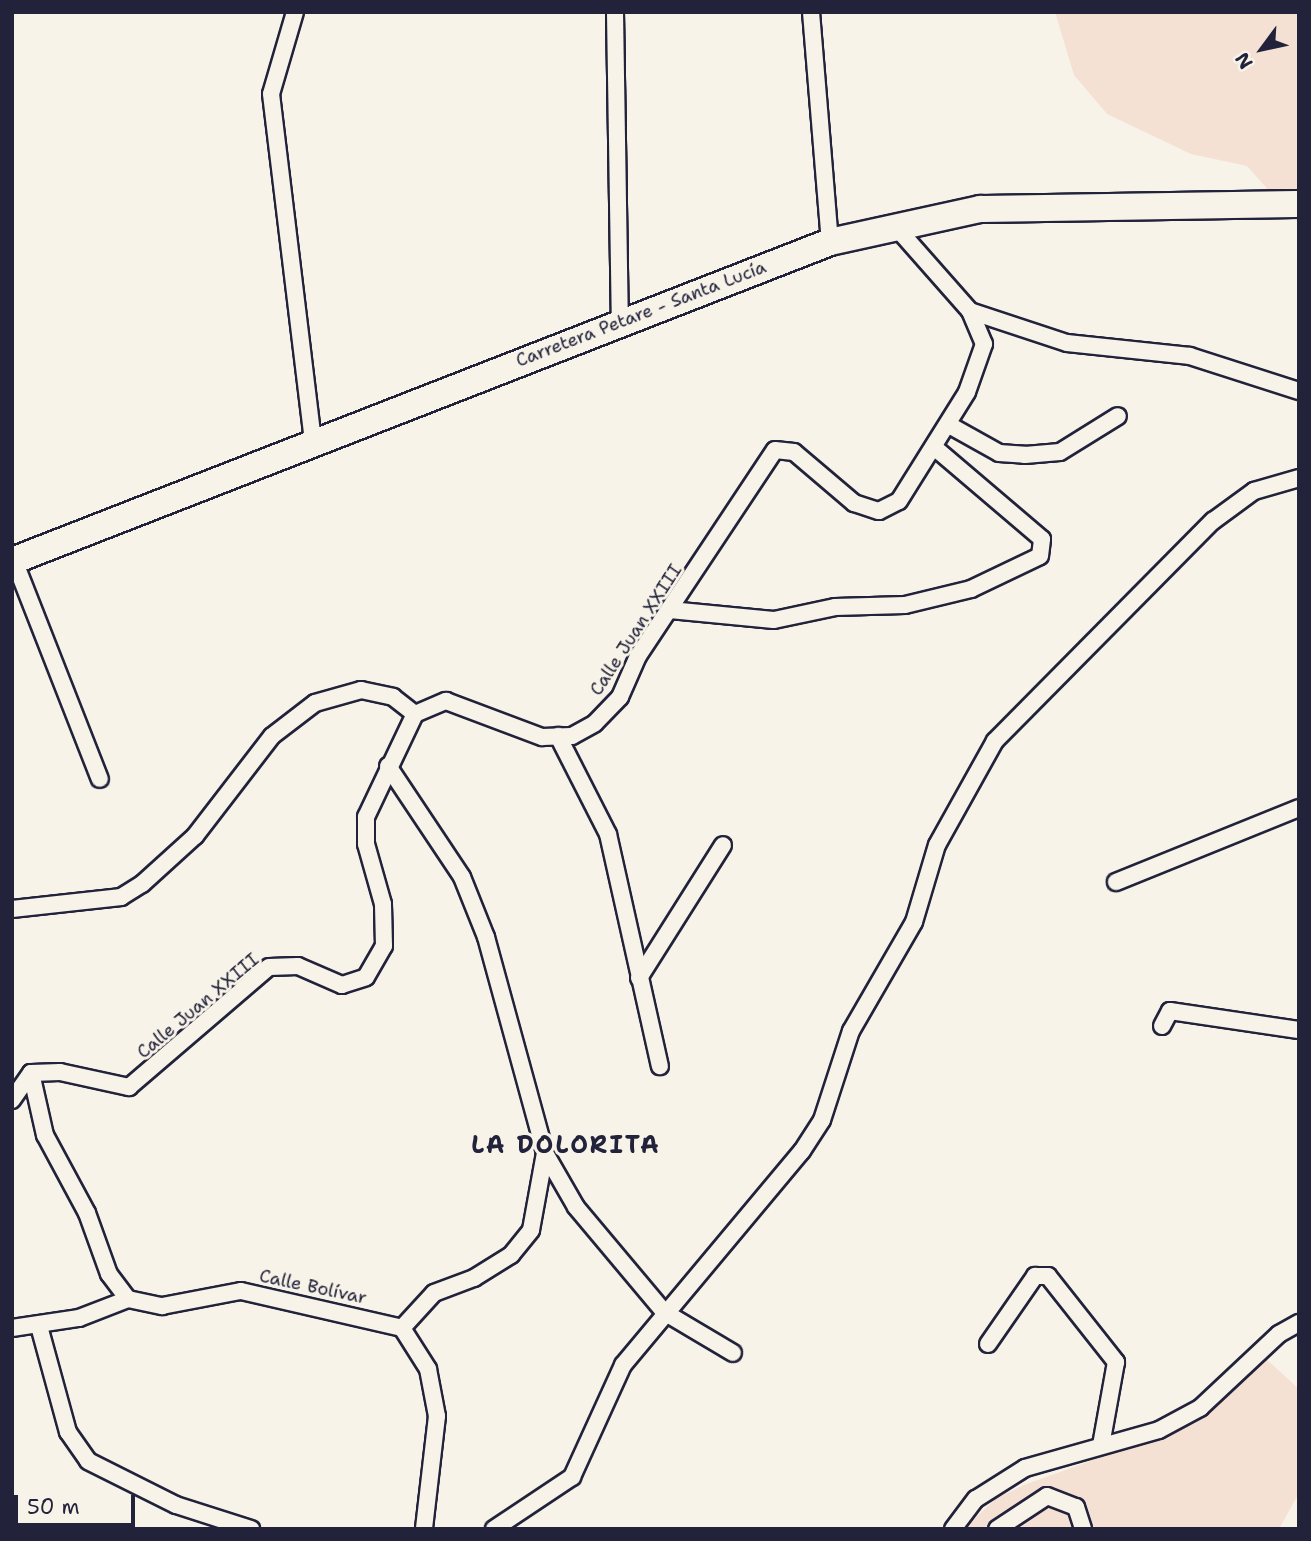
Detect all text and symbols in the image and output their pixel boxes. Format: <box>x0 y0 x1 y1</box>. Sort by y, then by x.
north arrow <box>1227 14 1297 84</box>
text: N <box>1229 48 1259 74</box>
street label: Carretera Petare - Santa Lucía <box>513 256 769 372</box>
street label: Calle Juan XXIII <box>585 560 687 700</box>
street label: Calle Juan XXIII <box>133 949 263 1063</box>
district label: LA DOLORITA <box>473 1132 659 1160</box>
street label: Calle Bolívar <box>257 1265 369 1309</box>
scale bar <box>18 1482 138 1526</box>
text: 50 m <box>27 1493 80 1521</box>

